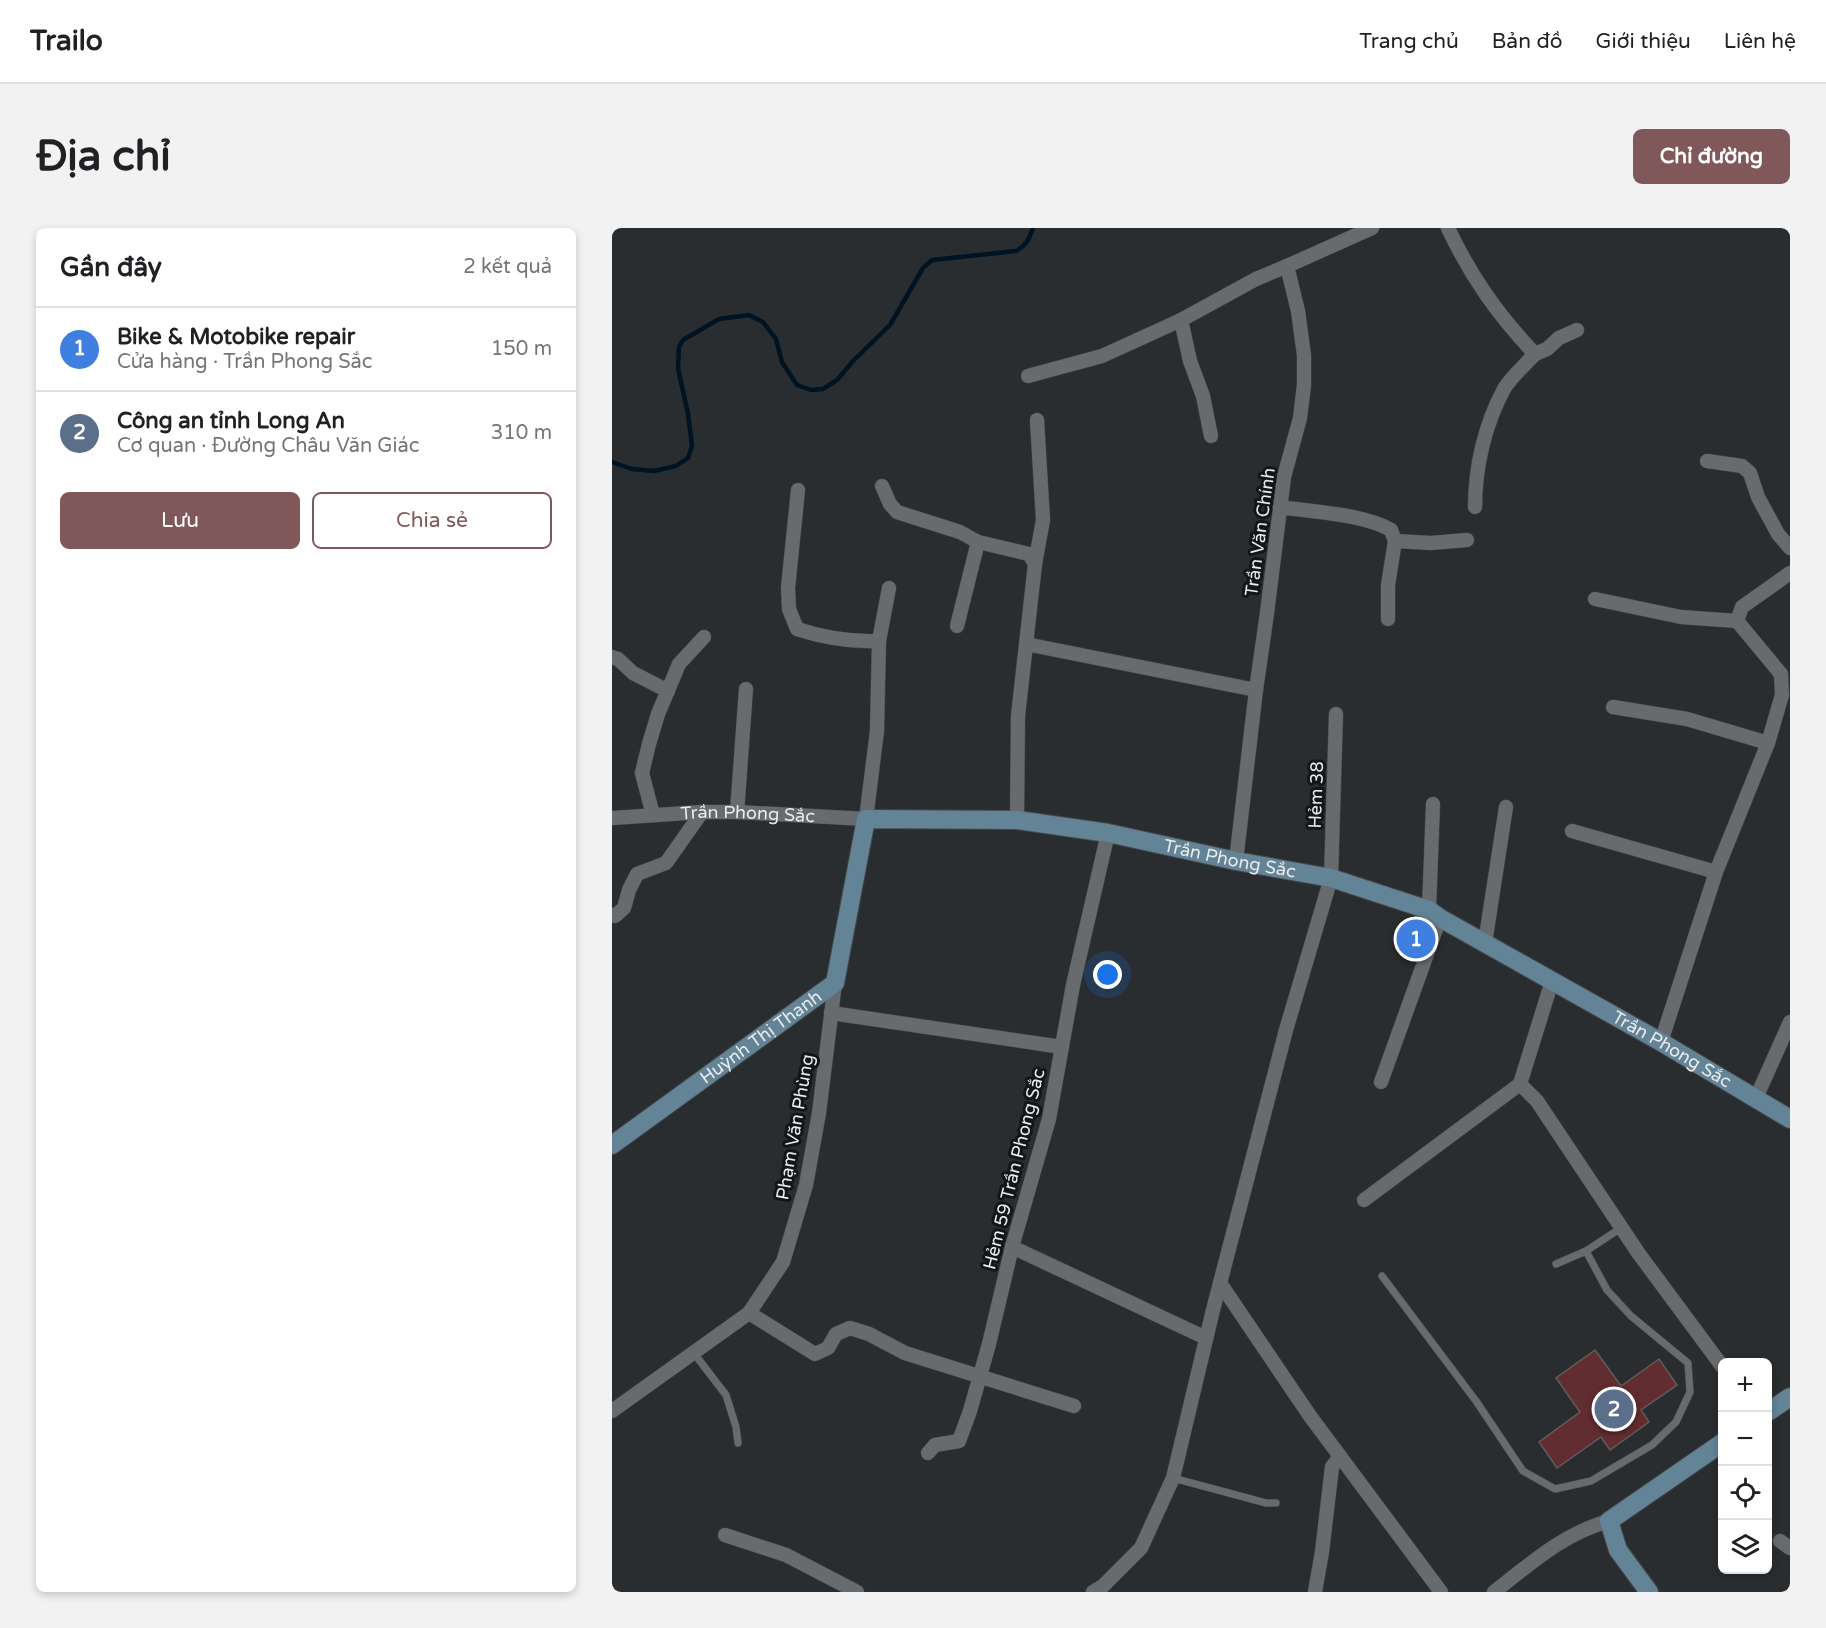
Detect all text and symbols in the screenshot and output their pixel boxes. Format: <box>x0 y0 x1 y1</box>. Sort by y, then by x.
text: Trailo <box>30 24 103 58</box>
text: Trang chủ <box>1359 29 1459 54</box>
text: Bản đồ <box>1492 29 1563 54</box>
text: Giới thiệu <box>1596 29 1691 54</box>
text: Liên hệ <box>1724 29 1796 54</box>
button: Chỉ đường <box>1633 129 1790 184</box>
text: Địa chỉ <box>36 131 171 182</box>
text: Gần đây <box>60 252 162 283</box>
text: 2 kết quả <box>463 255 552 279</box>
text: Bike & Motobike repair <box>117 324 355 350</box>
text: 1 <box>73 337 86 361</box>
text: 150 m <box>491 337 552 361</box>
text: Cửa hàng · Trần Phong Sắc <box>117 350 372 374</box>
text: Công an tỉnh Long An <box>117 408 345 434</box>
text: 2 <box>73 421 86 445</box>
text: 310 m <box>491 421 552 445</box>
text: Cơ quan · Đường Châu Văn Giác <box>117 434 419 458</box>
street label: Trần Văn Chính <box>1240 466 1280 598</box>
button: Lưu <box>60 492 300 549</box>
button: Chia sẻ <box>312 492 552 549</box>
street label: Hẻm 38 <box>1304 761 1328 829</box>
street label: Trần Phong Sắc <box>680 801 815 827</box>
street label: Trần Phong Sắc <box>1162 835 1298 883</box>
pin: 1 <box>1396 916 1436 962</box>
your location <box>1093 960 1122 989</box>
street label: Huỳnh Thị Thanh <box>696 985 826 1089</box>
street label: Trần Phong Sắc <box>1608 1006 1735 1092</box>
street label: Phạm Văn Phùng <box>771 1052 819 1202</box>
street label: Hẻm 59 Trần Phong Sắc <box>978 1066 1050 1272</box>
map controls <box>1718 1358 1772 1574</box>
button: + <box>1718 1358 1772 1412</box>
pin: 2 <box>1594 1386 1634 1432</box>
button: − <box>1718 1412 1772 1466</box>
button: locate <box>1718 1466 1772 1520</box>
button: layers <box>1718 1520 1772 1574</box>

